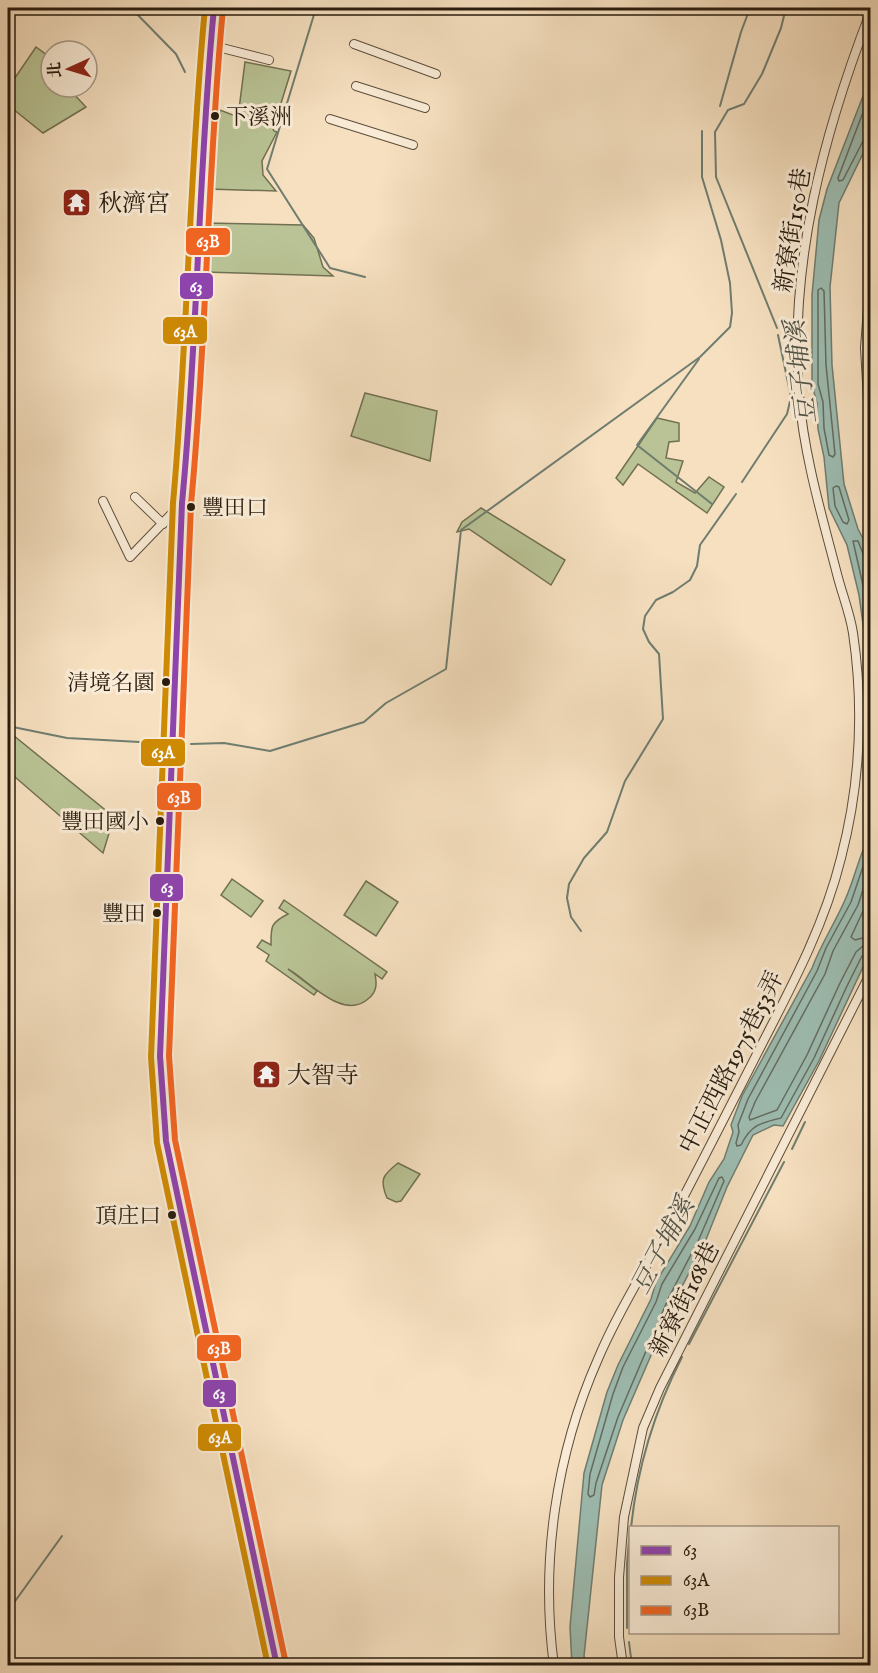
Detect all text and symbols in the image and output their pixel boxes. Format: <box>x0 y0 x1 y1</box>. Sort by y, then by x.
north arrow <box>39 39 99 99</box>
text: 北 <box>45 61 67 79</box>
place label: 下溪洲 <box>226 104 292 132</box>
marker: 下溪洲 <box>209 110 221 122</box>
street label: 新寮街150巷 <box>768 166 819 295</box>
temple icon: 秋濟宮 <box>61 187 93 219</box>
place label: 秋濟宮 <box>98 189 170 220</box>
line badge: 63B <box>185 227 231 256</box>
text: 63B <box>196 233 220 253</box>
line badge: 63 <box>179 272 214 300</box>
text: 63 <box>190 278 202 298</box>
water label: 豆子埔溪 <box>778 315 824 425</box>
line badge: 63A <box>162 316 208 345</box>
text: 63A <box>173 323 198 343</box>
place label: 豐田口 <box>202 495 268 523</box>
marker: 豐田口 <box>185 501 197 513</box>
place label: 清境名園 <box>67 670 155 698</box>
marker: 清境名園 <box>160 676 172 688</box>
line badge: 63A <box>140 738 186 767</box>
text: 63A <box>151 744 176 764</box>
line badge: 63B <box>156 782 202 811</box>
text: 63B <box>167 789 191 809</box>
place label: 豐田國小 <box>61 809 149 837</box>
marker: 豐田國小 <box>154 815 166 827</box>
line badge: 63 <box>149 873 184 902</box>
text: 63 <box>161 879 173 899</box>
place label: 豐田 <box>102 901 146 929</box>
marker: 豐田 <box>151 907 163 919</box>
street label: 中正西路1975巷53弄 <box>673 966 792 1159</box>
temple icon: 大智寺 <box>250 1059 282 1091</box>
place label: 大智寺 <box>287 1061 359 1092</box>
water label: 豆子埔溪 <box>624 1189 704 1299</box>
place label: 頂庄口 <box>95 1203 161 1231</box>
marker: 頂庄口 <box>166 1209 178 1221</box>
street label: 新寮街168巷 <box>643 1237 727 1362</box>
line badge: 63B <box>196 1334 242 1362</box>
text: 63B <box>207 1340 231 1360</box>
line badge: 63 <box>202 1379 237 1408</box>
text: 63 <box>213 1385 225 1405</box>
line badge: 63A <box>197 1423 242 1452</box>
text: 63A <box>208 1429 233 1449</box>
legend <box>629 1526 839 1634</box>
text: 63 <box>683 1540 697 1563</box>
text: 63A <box>683 1570 710 1593</box>
text: 63B <box>683 1600 709 1623</box>

